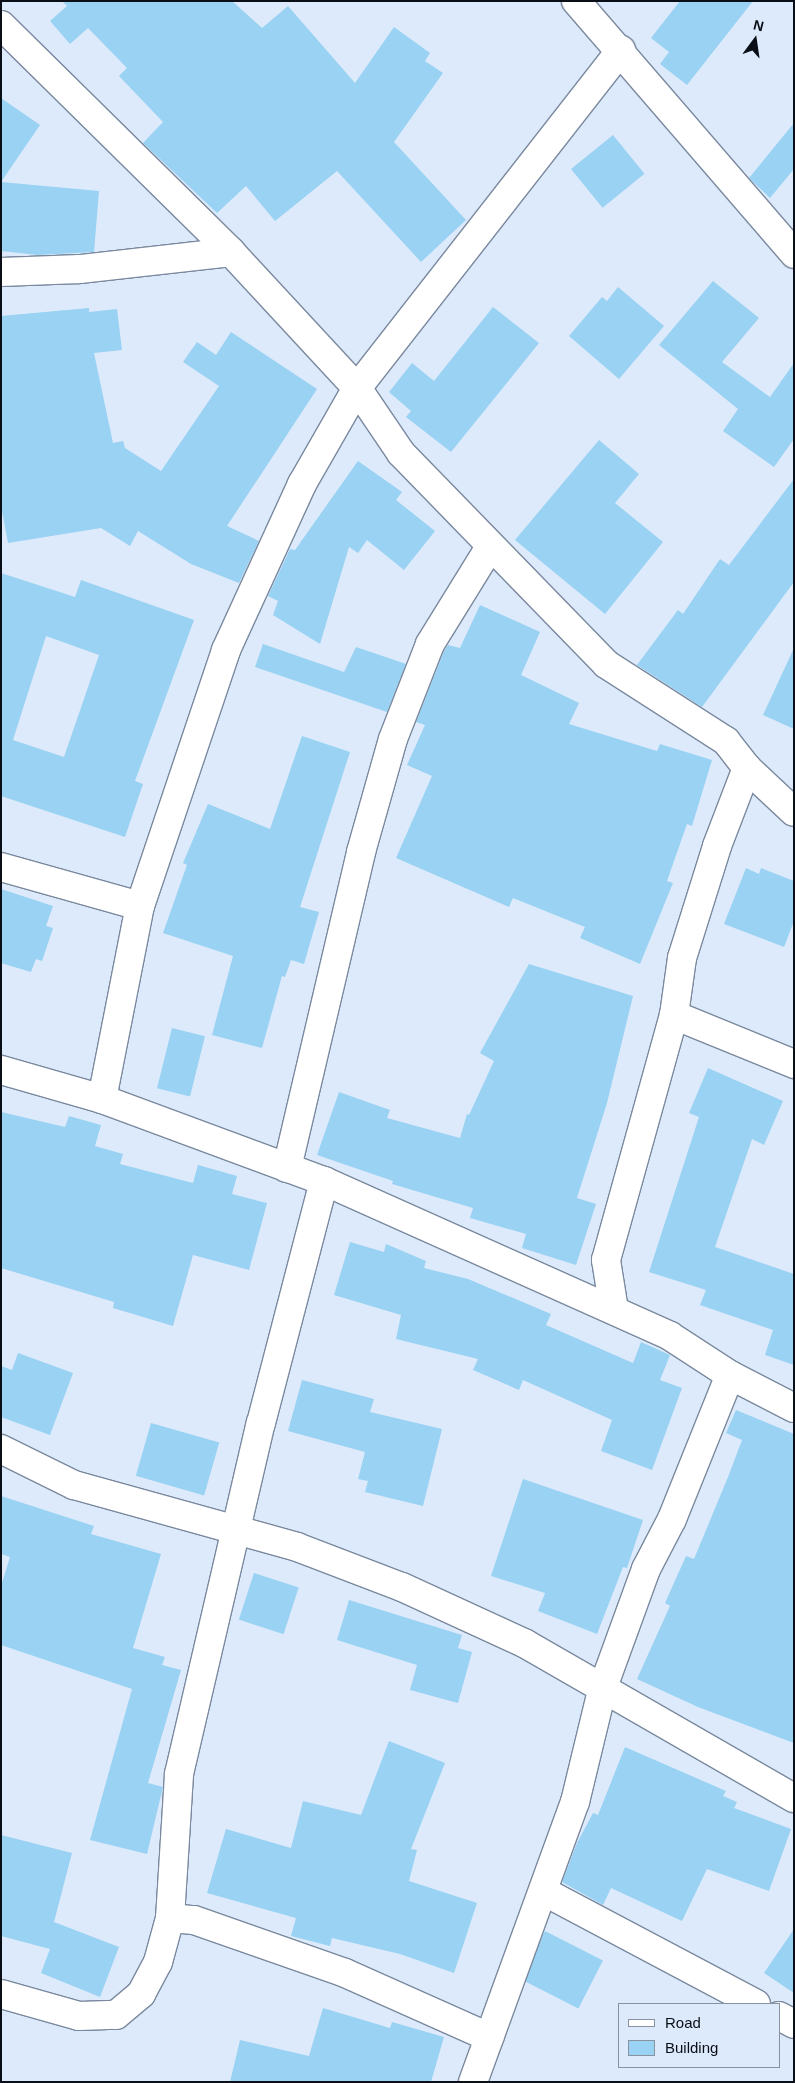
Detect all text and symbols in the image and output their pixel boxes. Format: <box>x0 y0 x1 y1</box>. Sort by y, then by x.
north arrow <box>730 15 780 65</box>
text: N <box>752 16 765 34</box>
legend <box>618 2003 780 2068</box>
text: Road <box>665 2014 701 2031</box>
text: Building <box>665 2039 718 2056</box>

